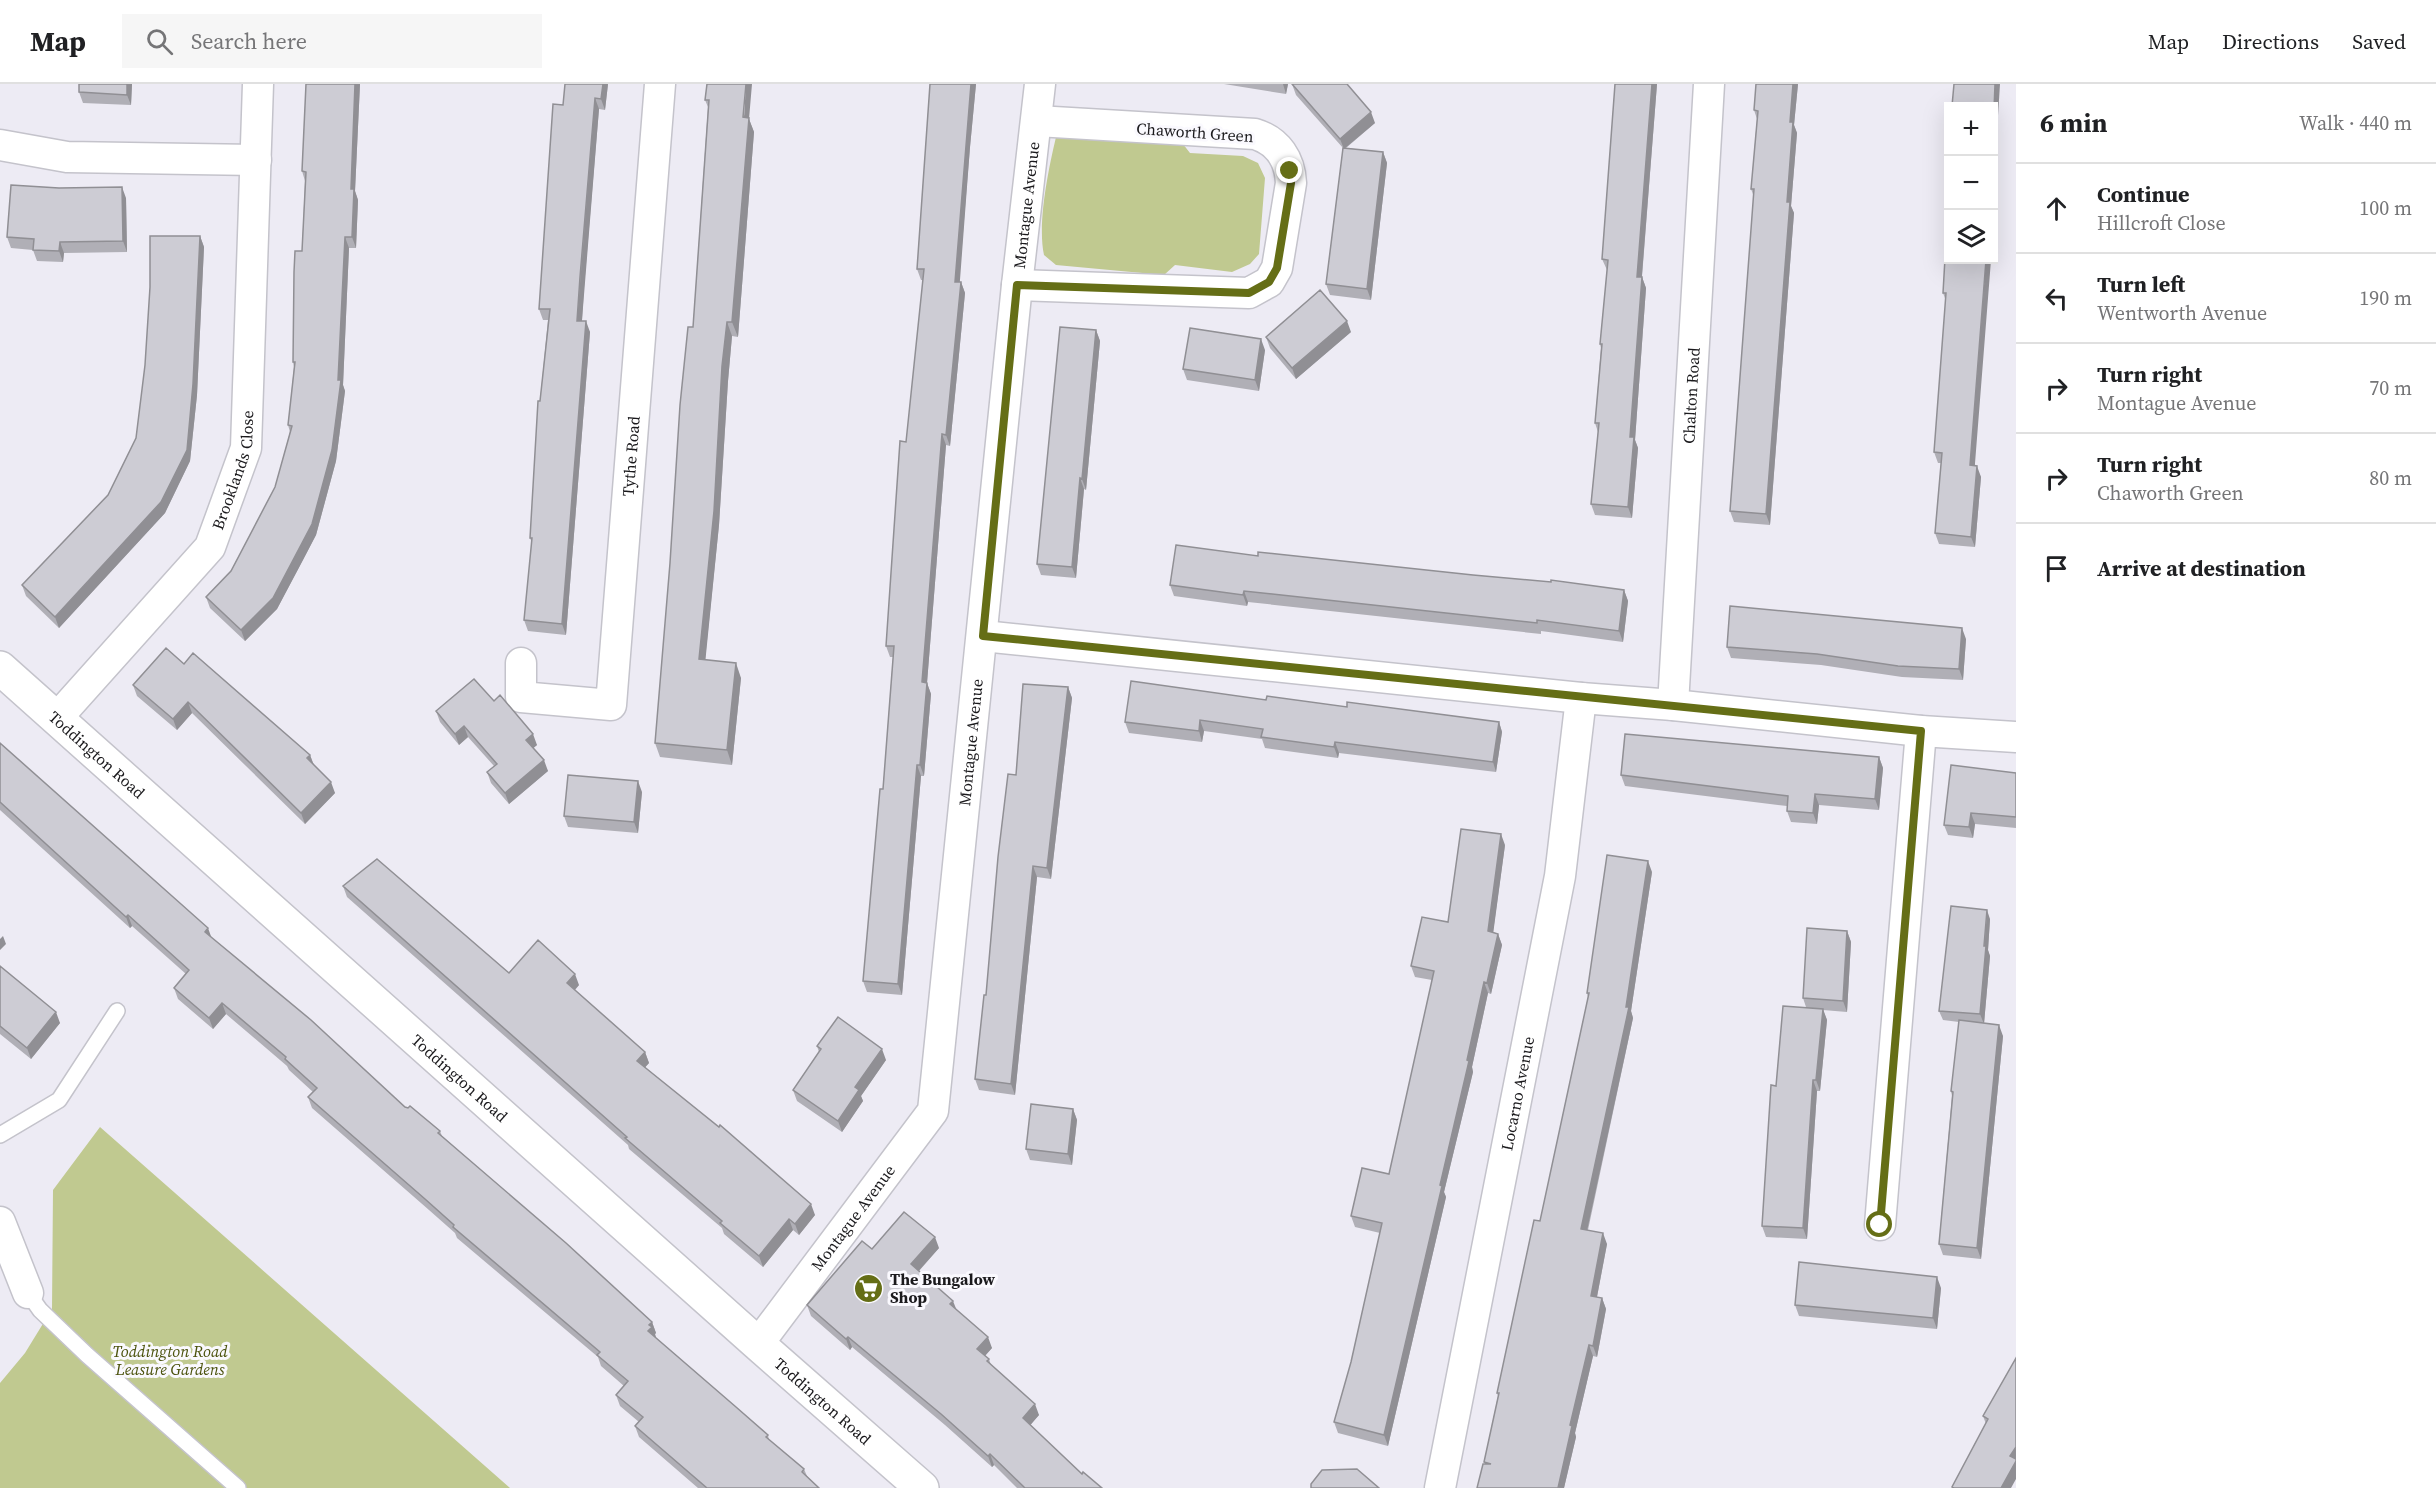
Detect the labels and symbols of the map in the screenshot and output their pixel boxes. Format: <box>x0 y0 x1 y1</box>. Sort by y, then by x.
street label: Chaworth Green <box>1136 117 1255 147</box>
street label: Montague Avenue <box>1008 141 1044 270</box>
route end <box>1276 157 1302 183</box>
street label: Chalton Road <box>1677 347 1705 444</box>
street label: Brooklands Close <box>206 410 258 533</box>
street label: Tythe Road <box>617 415 645 497</box>
street label: Montague Avenue <box>953 678 988 807</box>
street label: Toddington Road <box>44 706 150 803</box>
street label: Toddington Road <box>407 1029 513 1127</box>
street label: Locarno Avenue <box>1495 1035 1539 1152</box>
street label: Montague Avenue <box>806 1160 900 1275</box>
route start <box>1866 1211 1892 1237</box>
place label: The Bungalow Shop <box>890 1268 996 1308</box>
supermarket icon: The Bungalow Shop <box>853 1272 885 1304</box>
park label: Toddington Road Leasure Gardens <box>112 1340 228 1380</box>
street label: Toddington Road <box>770 1352 876 1449</box>

